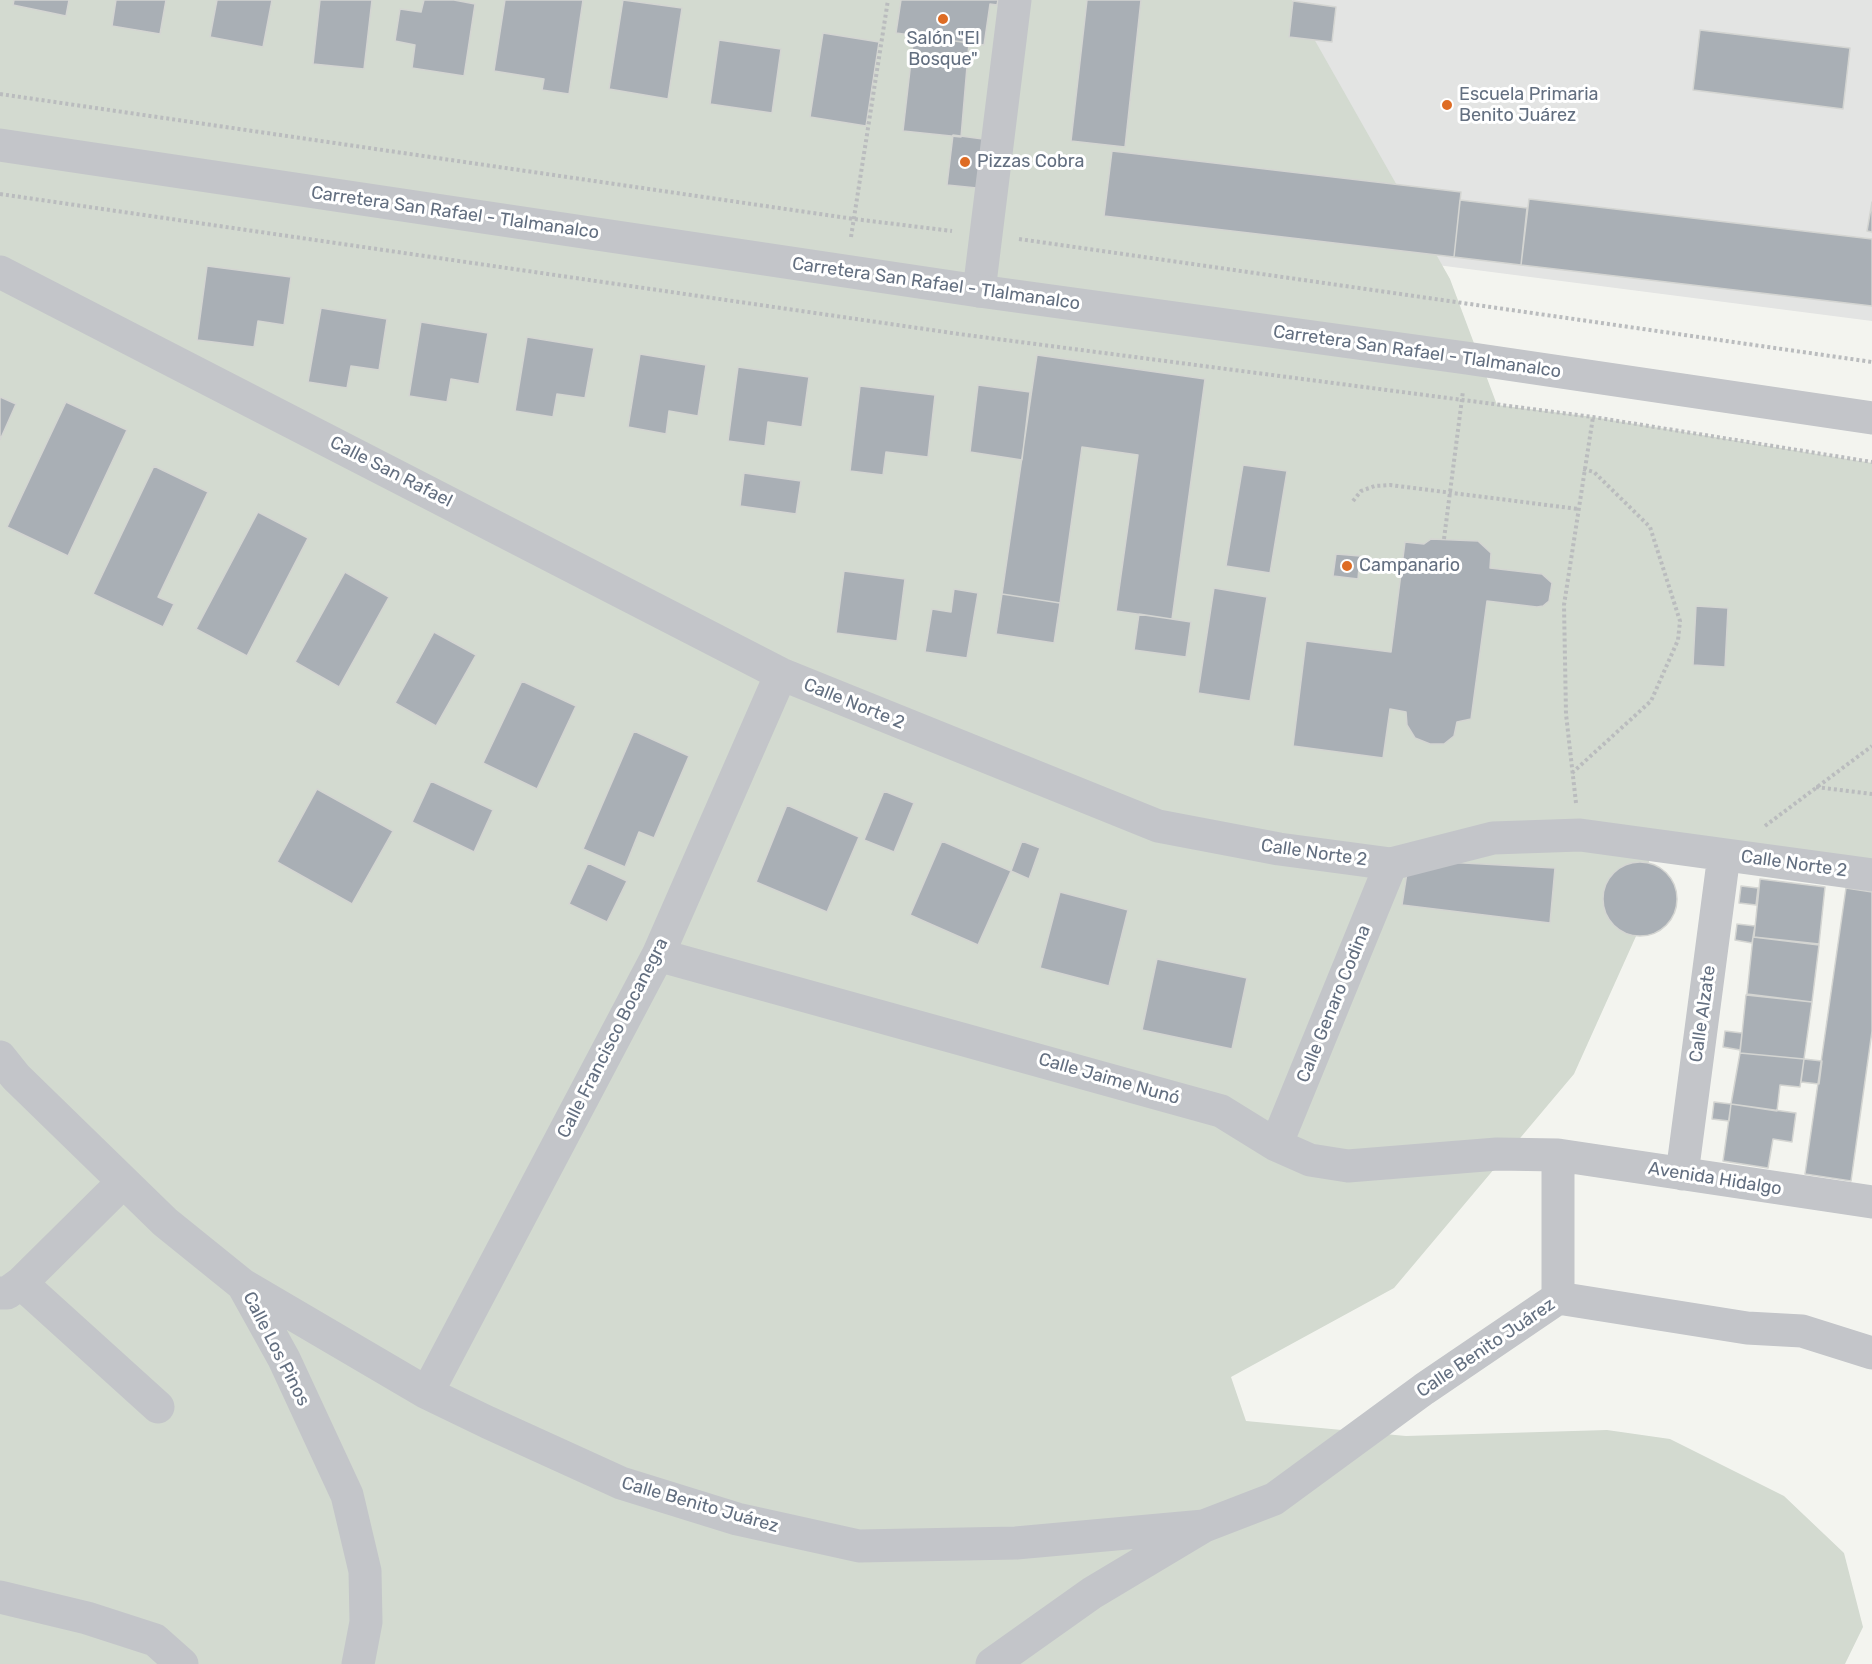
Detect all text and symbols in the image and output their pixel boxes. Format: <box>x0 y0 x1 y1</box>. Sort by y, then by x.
marker: Salón "El Bosque" <box>936 12 950 26</box>
place label: Salón "El Bosque" <box>906 28 980 70</box>
place label: Escuela Primaria Benito Juárez <box>1459 84 1598 127</box>
marker: Escuela Primaria Benito Juárez <box>1440 98 1454 112</box>
place label: Pizzas Cobra <box>977 151 1084 173</box>
marker: Pizzas Cobra <box>958 155 972 169</box>
street label: Carretera San Rafael - Tlalmanalco <box>310 182 600 244</box>
street label: Carretera San Rafael - Tlalmanalco <box>791 253 1081 315</box>
street label: Carretera San Rafael - Tlalmanalco <box>1272 321 1562 383</box>
street label: Calle San Rafael <box>326 432 456 512</box>
place label: Campanario <box>1359 555 1460 577</box>
marker: Campanario <box>1340 559 1354 573</box>
street label: Calle Norte 2 <box>800 674 908 734</box>
street label: Calle Norte 2 <box>1260 835 1368 871</box>
street label: Calle Norte 2 <box>1740 846 1848 882</box>
street label: Calle Genaro Codina <box>1293 922 1375 1086</box>
street label: Calle Francisco Bocanegra <box>553 934 673 1142</box>
street label: Calle Alzate <box>1686 964 1720 1064</box>
street label: Calle Jaime Nunó <box>1036 1049 1182 1109</box>
street label: Avenida Hidalgo <box>1647 1158 1783 1200</box>
street label: Calle Los Pinos <box>238 1288 314 1410</box>
street label: Calle Benito Juárez <box>1413 1294 1559 1402</box>
street label: Calle Benito Juárez <box>619 1472 781 1538</box>

